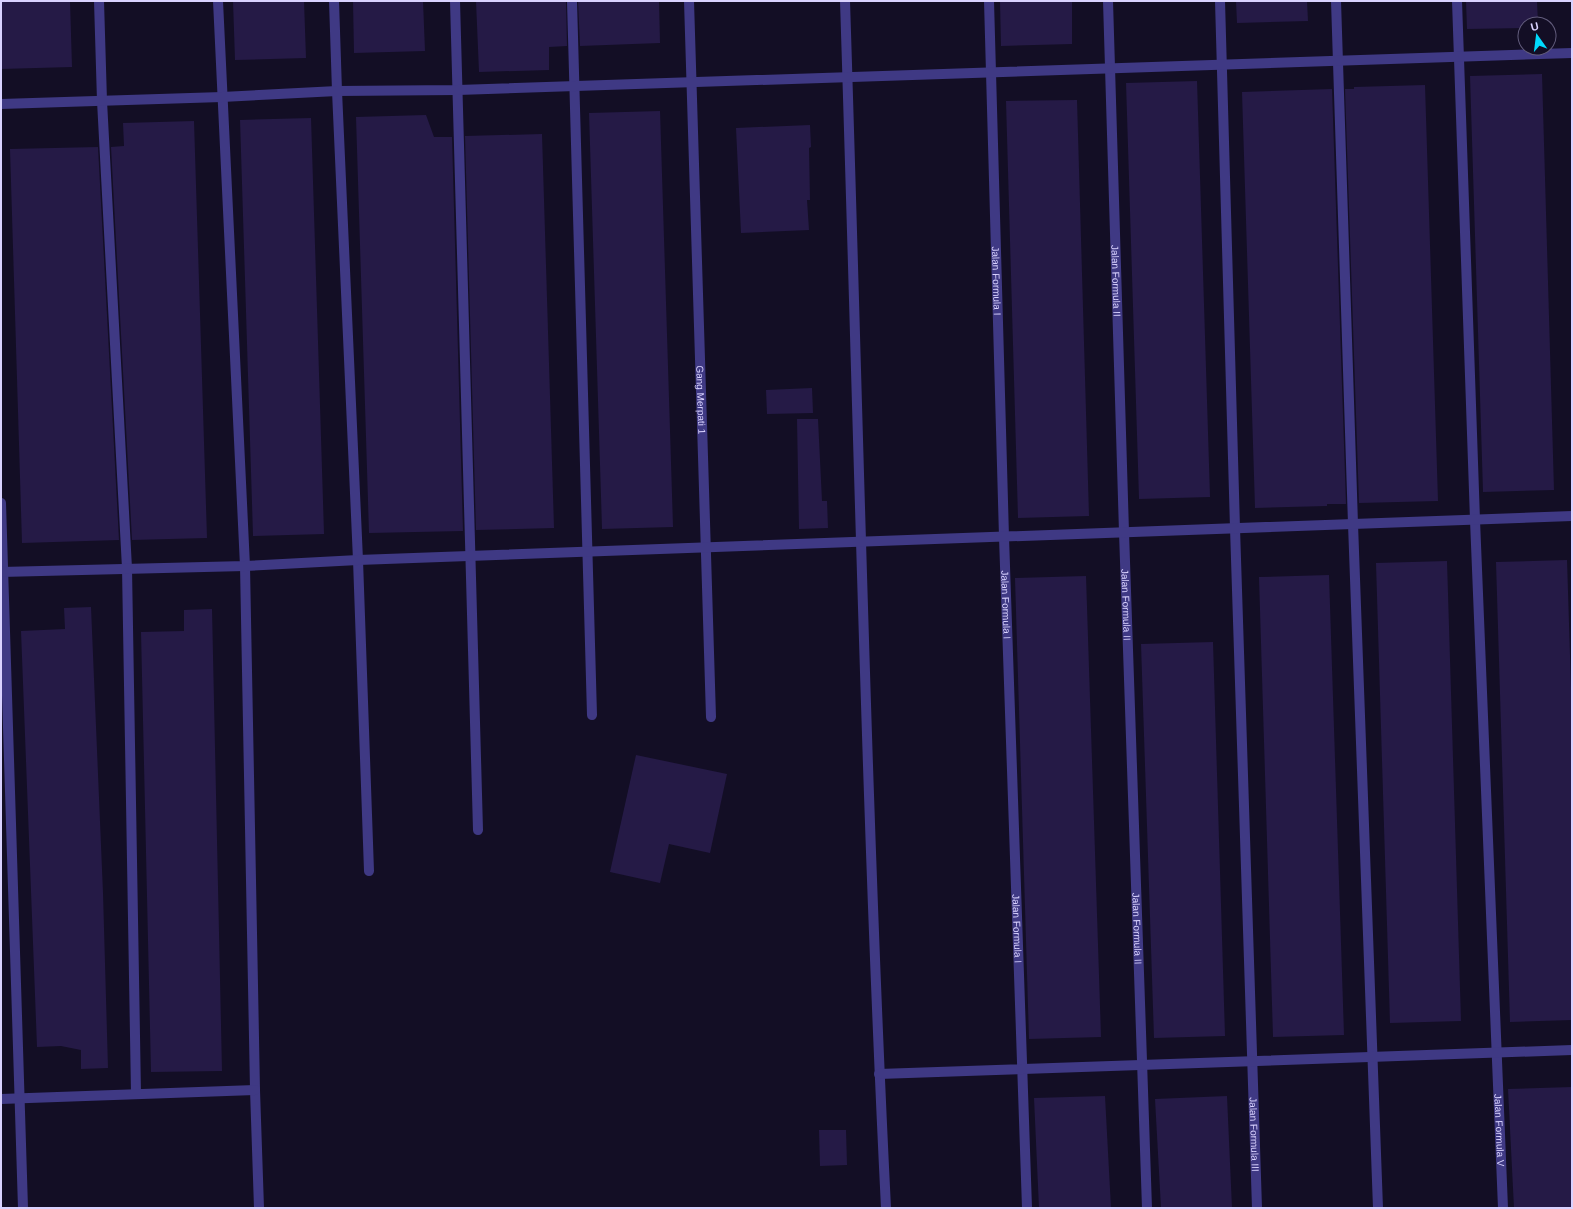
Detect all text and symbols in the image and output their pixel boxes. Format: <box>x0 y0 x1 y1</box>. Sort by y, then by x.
north arrow <box>1517 16 1557 56</box>
text: U <box>1529 20 1540 33</box>
street label: Jalan Formula II <box>1109 245 1123 317</box>
street label: Jalan Formula I <box>990 246 1003 316</box>
street label: Gang Merpati 1 <box>694 365 707 435</box>
street label: Jalan Formula II <box>1119 569 1133 641</box>
street label: Jalan Formula I <box>999 570 1013 639</box>
street label: Jalan Formula II <box>1130 892 1144 965</box>
street label: Jalan Formula I <box>1010 894 1024 963</box>
street label: Jalan Formula V <box>1492 1094 1506 1167</box>
street label: Jalan Formula III <box>1247 1097 1261 1172</box>

